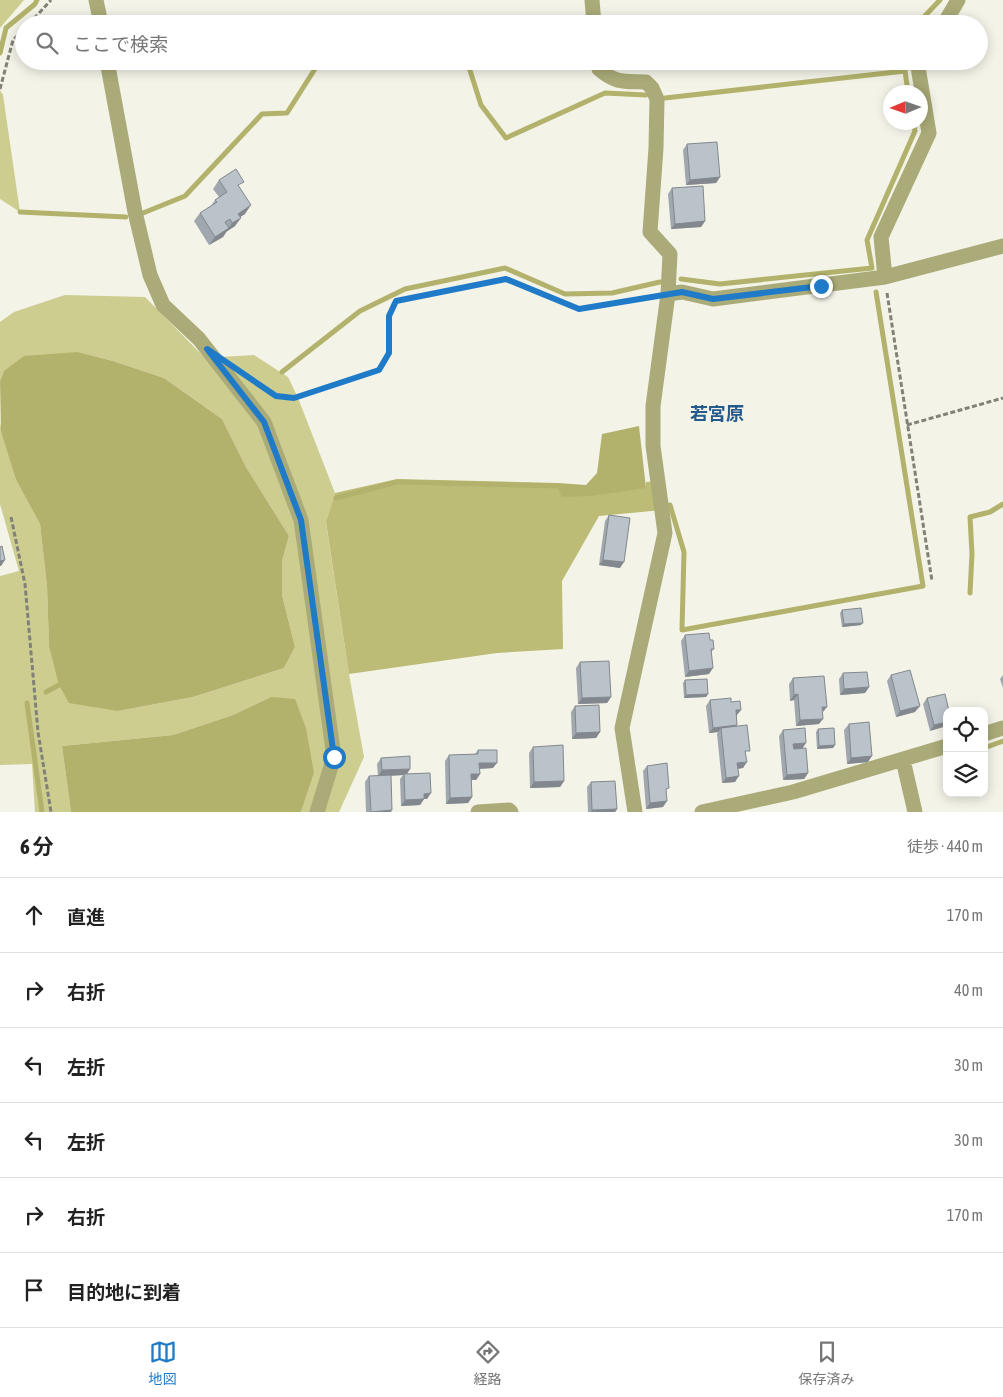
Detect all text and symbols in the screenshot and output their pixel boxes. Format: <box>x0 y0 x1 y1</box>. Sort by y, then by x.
search box <box>15 15 988 70</box>
icon: search <box>33 29 61 57</box>
text: ここで検索 <box>73 33 168 55</box>
north arrow <box>883 85 928 130</box>
route end <box>810 275 833 298</box>
district label: 若宮原 <box>690 403 744 424</box>
map controls <box>943 707 988 797</box>
button: locate <box>943 707 988 752</box>
route start <box>323 746 346 769</box>
button: layers <box>943 752 988 797</box>
text: 6 分 <box>20 834 54 858</box>
text: 徒歩 · 440 m <box>907 837 983 855</box>
icon: ahead <box>20 901 48 929</box>
text: 直進 <box>67 906 105 928</box>
text: 170 m <box>947 906 983 924</box>
icon: right <box>20 976 48 1004</box>
text: 右折 <box>67 981 105 1003</box>
text: 40 m <box>954 981 983 999</box>
icon: left <box>20 1051 48 1079</box>
text: 左折 <box>67 1056 105 1078</box>
text: 30 m <box>954 1056 983 1074</box>
icon: left <box>20 1126 48 1154</box>
text: 左折 <box>67 1131 105 1153</box>
text: 30 m <box>954 1131 983 1149</box>
icon: right <box>20 1201 48 1229</box>
text: 右折 <box>67 1206 105 1228</box>
text: 170 m <box>947 1206 983 1224</box>
icon: arrive <box>20 1276 48 1304</box>
text: 目的地に到着 <box>67 1281 181 1303</box>
tab: 地図 <box>149 1338 177 1388</box>
tab: 経路 <box>474 1338 502 1388</box>
tab: 保存済み <box>799 1338 855 1388</box>

